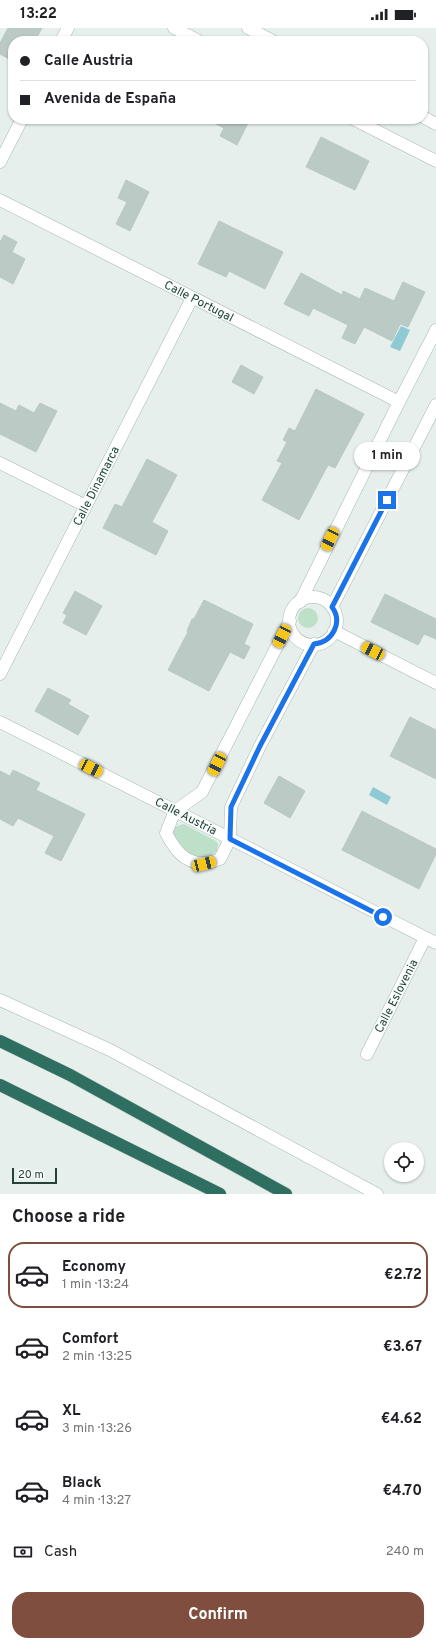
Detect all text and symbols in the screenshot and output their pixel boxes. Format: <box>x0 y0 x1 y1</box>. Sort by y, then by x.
text: 13:22 <box>20 5 57 24</box>
text: Calle Austria <box>44 52 133 71</box>
text: Avenida de España <box>44 90 176 109</box>
street label: Calle Portugal <box>161 278 236 326</box>
callout: 1 min <box>354 442 420 470</box>
street label: Calle Dinamarca <box>70 444 124 529</box>
text: 1 min <box>371 448 403 464</box>
route end <box>378 491 396 509</box>
car <box>319 526 341 552</box>
car <box>271 623 293 649</box>
car <box>360 640 386 662</box>
car <box>206 751 228 777</box>
car <box>78 757 104 779</box>
street label: Calle Austria <box>152 794 219 839</box>
car <box>191 855 217 873</box>
route start <box>374 908 392 926</box>
street label: Calle Eslovenia <box>371 957 422 1036</box>
map controls <box>384 1142 424 1182</box>
button: locate <box>384 1142 424 1182</box>
scale bar <box>12 1166 57 1185</box>
text: 20 m <box>18 1168 44 1182</box>
text: Choose a ride <box>12 1206 125 1229</box>
icon: car <box>14 1257 50 1293</box>
text: Economy <box>62 1258 126 1277</box>
text: €2.72 <box>384 1266 422 1285</box>
text: 1 min · 13:24 <box>62 1277 129 1293</box>
icon: car <box>14 1329 50 1365</box>
text: Comfort <box>62 1330 119 1349</box>
text: €3.67 <box>383 1338 422 1357</box>
text: 2 min · 13:25 <box>62 1349 132 1365</box>
icon: car <box>14 1401 50 1437</box>
text: XL <box>62 1402 80 1421</box>
text: €4.62 <box>381 1410 422 1429</box>
text: 3 min · 13:26 <box>62 1421 132 1437</box>
icon: car <box>14 1473 50 1509</box>
text: Black <box>62 1474 102 1493</box>
text: €4.70 <box>383 1482 422 1501</box>
text: 4 min · 13:27 <box>62 1493 131 1509</box>
icon: cash <box>12 1541 34 1563</box>
text: Cash <box>44 1543 77 1562</box>
text: 240 m <box>386 1544 424 1560</box>
button: Confirm <box>12 1592 424 1638</box>

